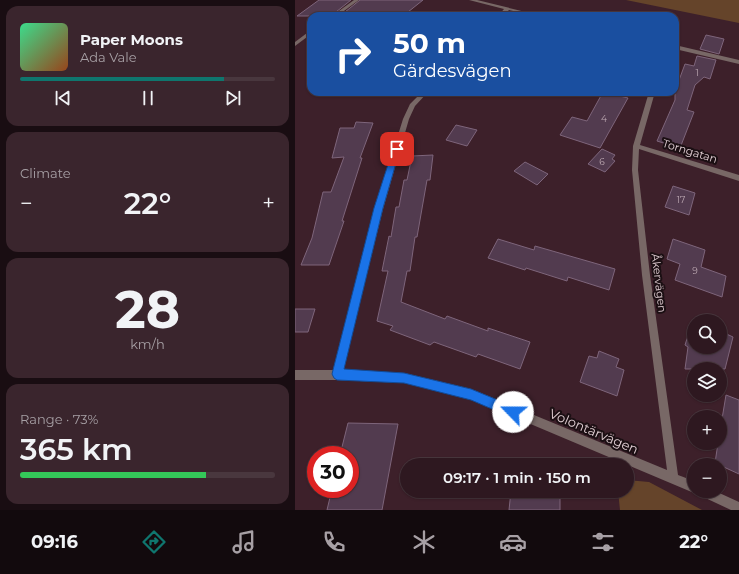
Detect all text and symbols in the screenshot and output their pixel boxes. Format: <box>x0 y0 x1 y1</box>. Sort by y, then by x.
text: 50 m <box>393 26 466 60</box>
icon: right <box>327 28 379 80</box>
text: Paper Moons <box>80 30 183 49</box>
text: Ada Vale <box>80 49 137 65</box>
text: Gärdesvägen <box>393 60 512 82</box>
house number: 1 <box>695 67 699 78</box>
icon: previous <box>52 87 74 109</box>
icon: pause <box>137 87 159 109</box>
icon: next <box>222 87 244 109</box>
house number: 4 <box>601 113 607 124</box>
pin <box>380 132 414 166</box>
street label: Torngatan <box>661 136 719 166</box>
icon: arrive <box>386 138 408 160</box>
house number: 6 <box>599 156 605 167</box>
text: Climate <box>20 165 71 181</box>
text: 22° <box>124 185 171 222</box>
text: − <box>20 190 33 217</box>
text: + <box>262 190 275 217</box>
house number: 17 <box>677 194 685 205</box>
street label: Åkervägen <box>648 253 670 313</box>
house number: 9 <box>692 265 698 276</box>
text: 28 <box>115 278 180 341</box>
map controls <box>687 314 727 498</box>
button: search <box>687 314 727 354</box>
text: km/h <box>130 336 165 352</box>
button: layers <box>687 362 727 402</box>
position arrow <box>492 391 534 433</box>
street label: Volontärvägen <box>547 405 641 457</box>
button: + <box>687 410 727 450</box>
text: Range · 73% <box>20 411 98 427</box>
text: 365 km <box>20 431 133 468</box>
speed limit sign: 30 <box>307 446 359 498</box>
button: − <box>687 458 727 498</box>
text: 09:17 · 1 min · 150 m <box>443 468 591 487</box>
icon: directions <box>140 528 168 556</box>
icon: music <box>230 528 258 556</box>
icon: phone <box>320 528 348 556</box>
icon: climate <box>410 528 438 556</box>
icon: car <box>499 528 527 556</box>
icon: filters <box>589 528 617 556</box>
text: 09:16 <box>31 531 78 553</box>
text: 22° <box>679 531 708 553</box>

